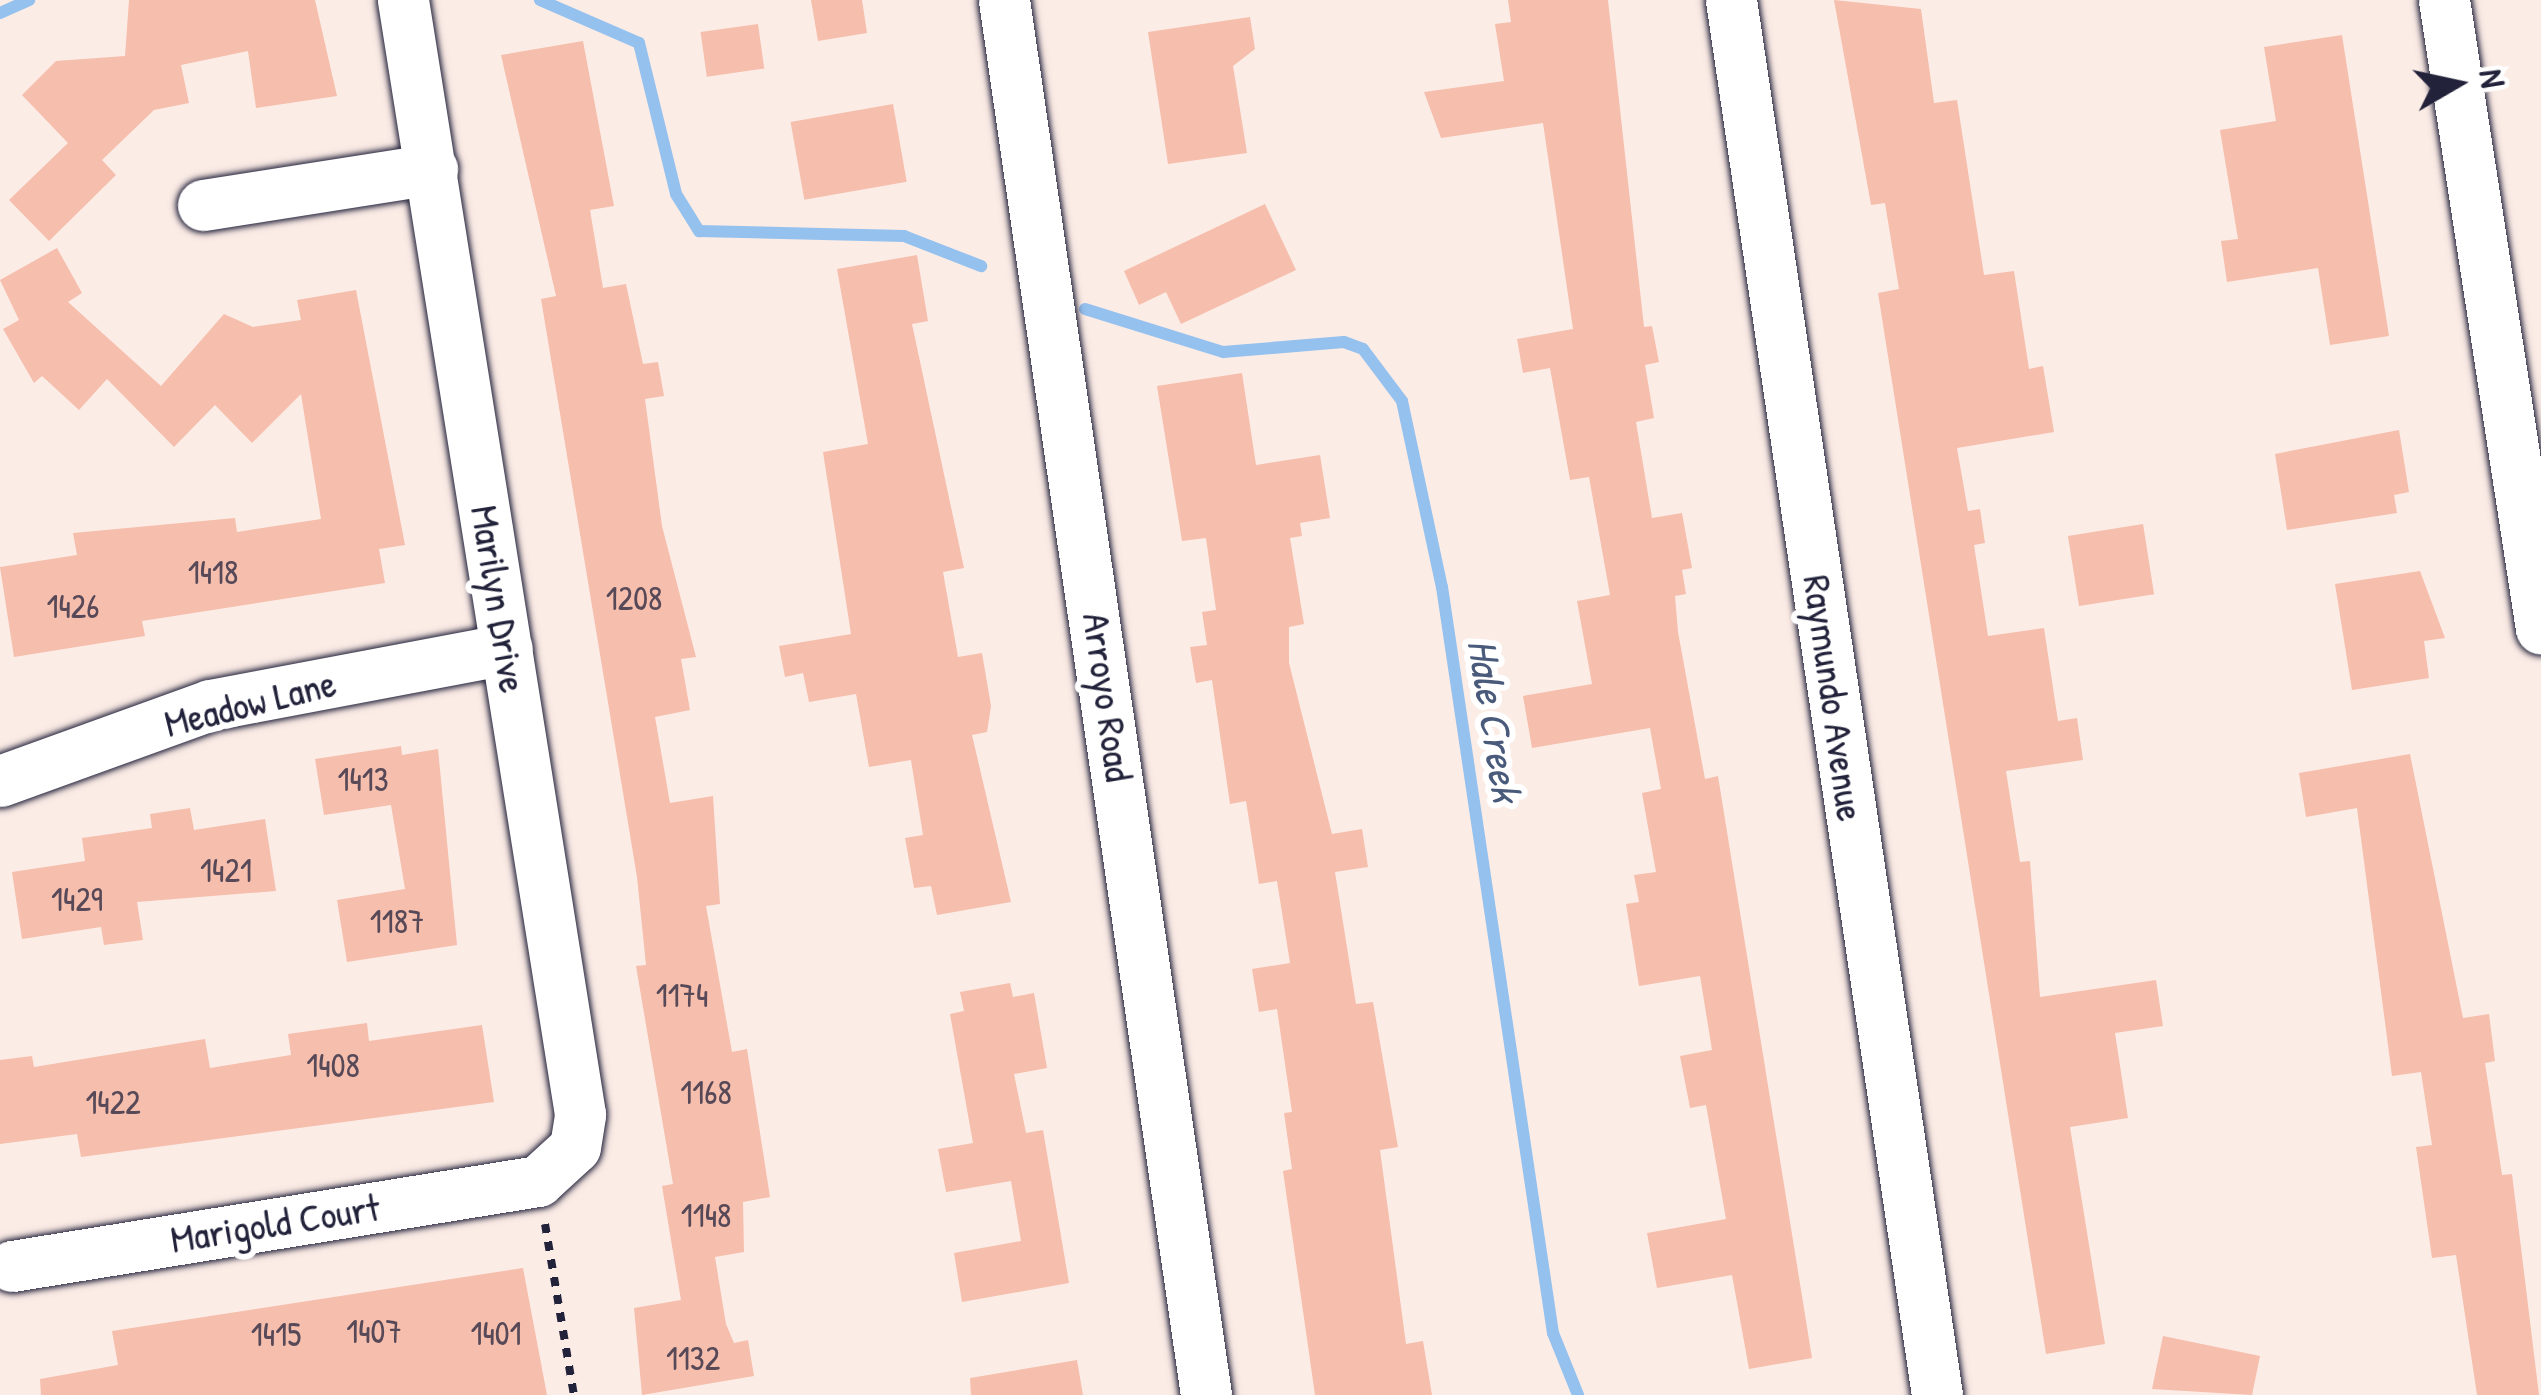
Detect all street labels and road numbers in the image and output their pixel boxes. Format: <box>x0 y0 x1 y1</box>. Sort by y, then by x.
street label: Marilyn Drive <box>461 502 537 696</box>
street label: Raymundo Avenue <box>1794 572 1874 824</box>
street label: Arroyo Road <box>1073 610 1143 784</box>
street label: Meadow Lane <box>159 659 341 747</box>
street label: Marigold Court <box>167 1183 383 1263</box>

